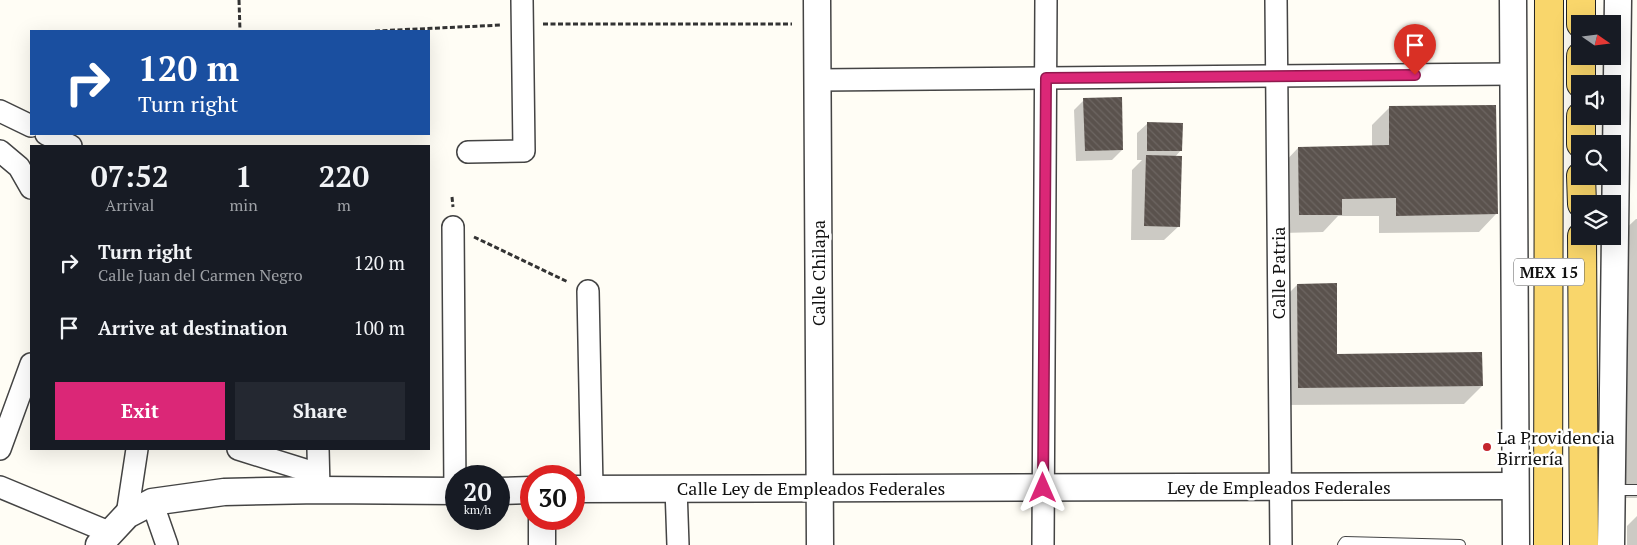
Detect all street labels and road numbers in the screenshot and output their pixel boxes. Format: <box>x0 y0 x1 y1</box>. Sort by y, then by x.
street label: Calle Chilapa <box>806 220 830 326</box>
street label: Calle Patria <box>1266 227 1290 319</box>
road number: MEX 15 <box>1514 258 1584 286</box>
street label: Ley de Empleados Federales <box>1167 475 1391 499</box>
street label: Calle Ley de Empleados Federales <box>677 476 945 500</box>

